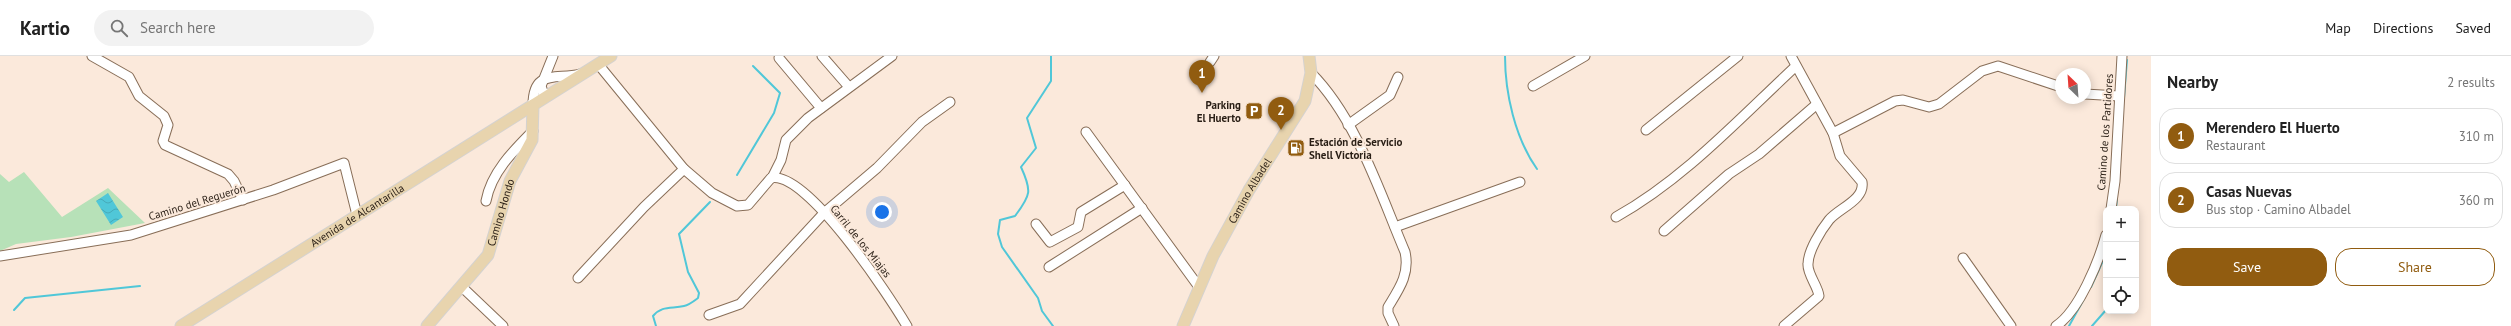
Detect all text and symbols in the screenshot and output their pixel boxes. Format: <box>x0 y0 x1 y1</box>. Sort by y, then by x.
search box <box>94 10 374 46</box>
text: Kartio <box>20 16 70 40</box>
icon: search <box>108 17 130 39</box>
text: Search here <box>140 18 216 37</box>
text: Map <box>2325 19 2351 37</box>
text: Directions <box>2373 19 2433 37</box>
text: Saved <box>2455 19 2491 37</box>
pin: 1 <box>1189 60 1215 93</box>
north arrow <box>2055 68 2091 104</box>
text: Nearby <box>2167 71 2218 93</box>
street label: Camino de los Partidores <box>2094 73 2116 191</box>
text: 2 results <box>2447 74 2495 91</box>
pin: 2 <box>1268 97 1294 130</box>
place label: Parking El Huerto <box>1197 98 1241 125</box>
parking icon: Parking El Huerto <box>1244 101 1264 121</box>
text: Merendero El Huerto <box>2206 118 2340 137</box>
text: 1 <box>2177 128 2185 145</box>
text: 310 m <box>2459 128 2494 145</box>
place label: Estación de Servicio Shell Victoria <box>1309 135 1403 162</box>
text: Restaurant <box>2206 137 2265 154</box>
fuel station icon: Estación de Servicio Shell Victoria <box>1286 138 1306 158</box>
street label: Camino Albadel <box>1225 155 1275 226</box>
street label: Camino Hondo <box>484 177 517 248</box>
street label: Camino del Reguerón <box>147 181 247 223</box>
street label: Avenida de Alcantarilla <box>308 181 407 250</box>
text: Casas Nuevas <box>2206 182 2292 201</box>
text: 2 <box>2177 192 2185 209</box>
text: 360 m <box>2459 192 2494 209</box>
text: Bus stop · Camino Albadel <box>2206 201 2351 218</box>
street label: Carril de los Miajas <box>827 202 895 280</box>
your location <box>872 202 892 222</box>
map controls <box>2103 206 2139 314</box>
button: + <box>2103 206 2139 242</box>
button: − <box>2103 242 2139 278</box>
button: Save <box>2167 248 2327 286</box>
button: Share <box>2335 248 2495 286</box>
button: locate <box>2103 278 2139 314</box>

